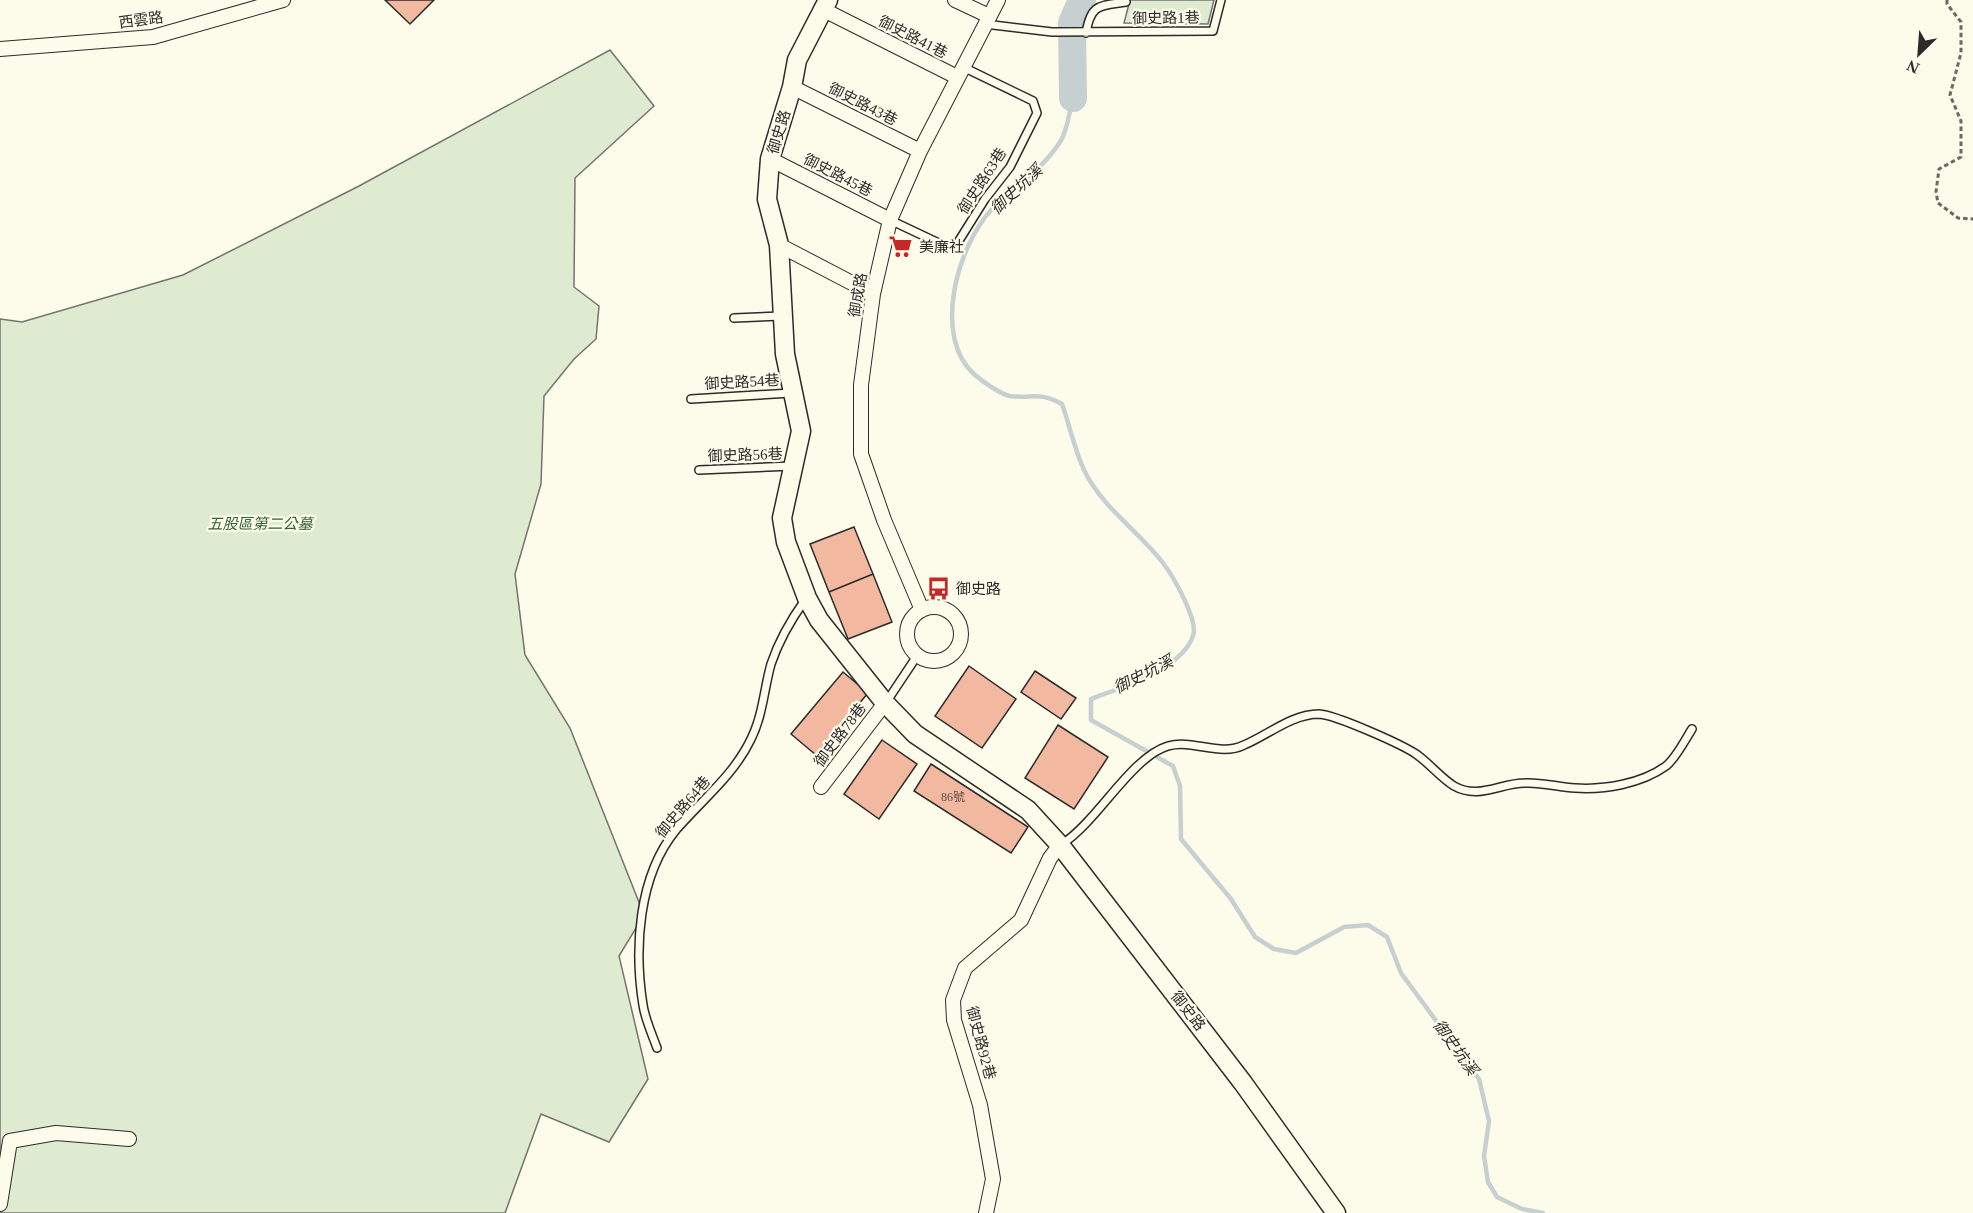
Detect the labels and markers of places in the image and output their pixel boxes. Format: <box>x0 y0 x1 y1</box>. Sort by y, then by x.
supermarket icon: 美廉社 <box>888 234 914 260</box>
place label: 美廉社 <box>919 239 964 255</box>
bus stop icon: 御史路 <box>925 576 951 602</box>
place label: 御史路 <box>956 581 1001 597</box>

